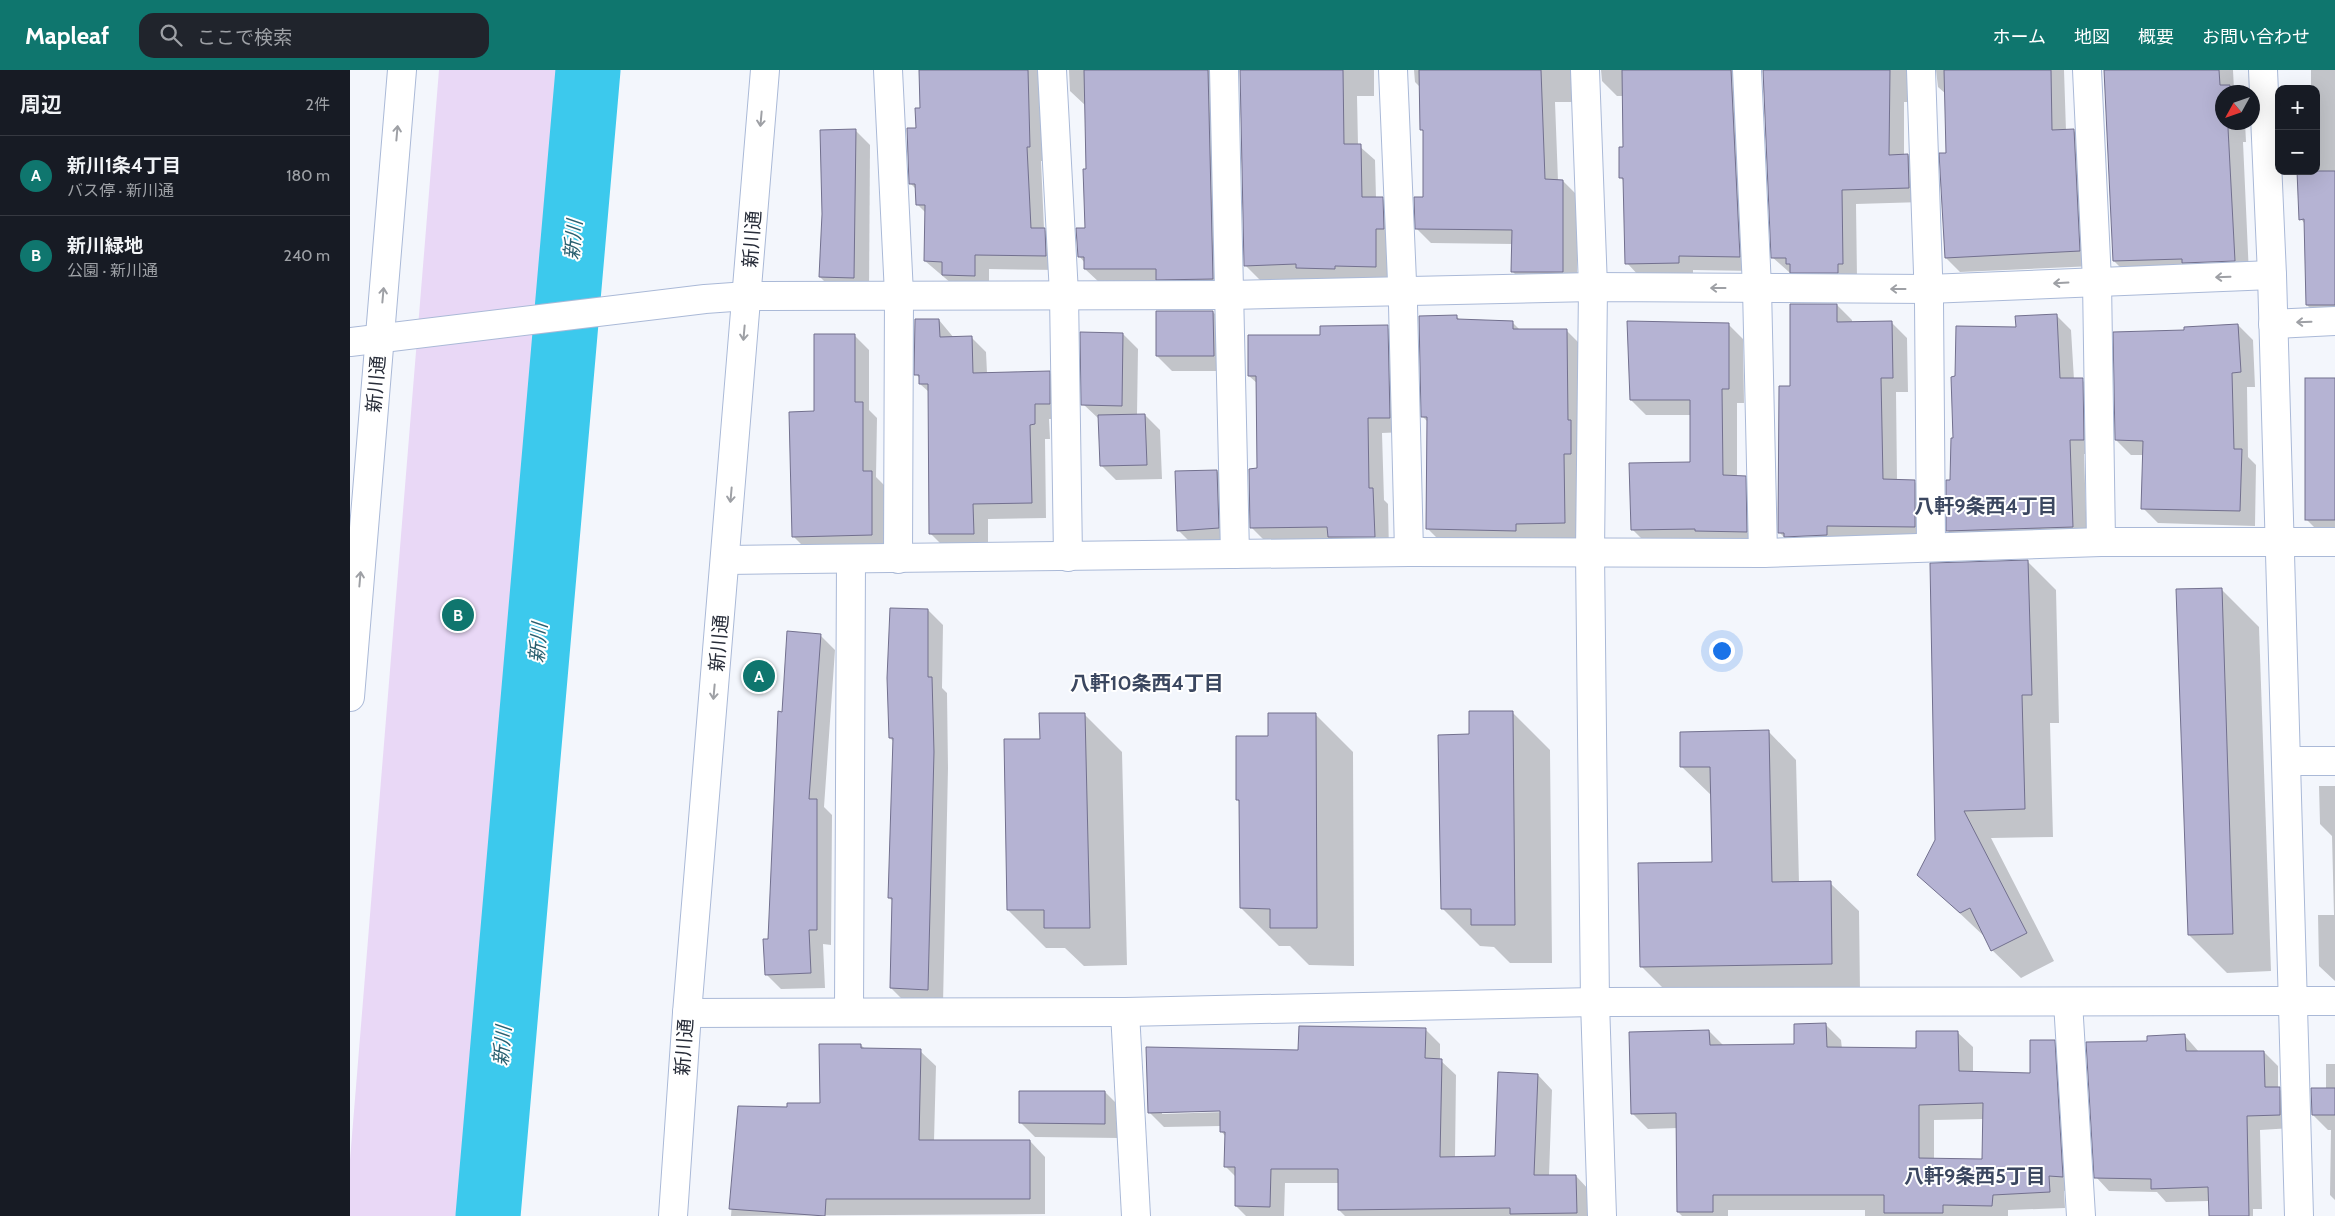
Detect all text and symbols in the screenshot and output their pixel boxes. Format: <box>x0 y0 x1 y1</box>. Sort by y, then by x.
search box <box>139 13 489 58</box>
text: Mapleaf <box>25 21 109 50</box>
icon: search <box>157 21 185 49</box>
text: ここで検索 <box>197 26 292 49</box>
text: ホーム <box>1993 26 2046 48</box>
text: 地図 <box>2074 26 2110 48</box>
text: 概要 <box>2138 26 2174 48</box>
text: お問い合わせ <box>2202 26 2310 48</box>
north arrow <box>2215 85 2260 130</box>
map controls <box>2275 85 2320 175</box>
button: + <box>2275 85 2320 130</box>
text: 周辺 <box>20 92 62 117</box>
text: 2件 <box>306 95 330 114</box>
one-way arrow <box>757 110 766 126</box>
one-way arrow <box>392 125 402 141</box>
button: − <box>2275 130 2320 175</box>
text: 新川1条4丁目 <box>67 154 181 177</box>
text: A <box>31 166 41 185</box>
text: 180 m <box>286 166 330 185</box>
text: バス停 · 新川通 <box>67 181 174 200</box>
street label: 新川通 <box>739 210 765 268</box>
water label: 新川 <box>559 217 587 261</box>
text: 新川緑地 <box>67 234 143 257</box>
text: B <box>31 246 41 265</box>
text: 240 m <box>284 246 330 265</box>
text: 公園 · 新川通 <box>67 261 158 280</box>
one-way arrow <box>2215 272 2231 281</box>
one-way arrow <box>2053 278 2069 288</box>
one-way arrow <box>1711 283 1727 293</box>
one-way arrow <box>1891 284 1907 294</box>
one-way arrow <box>379 287 388 303</box>
one-way arrow <box>2296 318 2312 327</box>
one-way arrow <box>740 325 749 341</box>
street label: 新川通 <box>362 355 390 413</box>
one-way arrow <box>726 487 736 503</box>
district label: 八軒9条西4丁目 <box>1914 494 2058 518</box>
one-way arrow <box>355 571 365 587</box>
pin: B <box>442 596 474 634</box>
street label: 新川通 <box>705 614 733 672</box>
water label: 新川 <box>524 620 552 664</box>
your location <box>1709 638 1735 664</box>
pin: A <box>743 657 775 695</box>
district label: 八軒10条西4丁目 <box>1070 671 1224 695</box>
one-way arrow <box>710 683 719 699</box>
street label: 新川通 <box>671 1018 697 1076</box>
water label: 新川 <box>488 1023 516 1067</box>
district label: 八軒9条西5丁目 <box>1904 1164 2046 1188</box>

